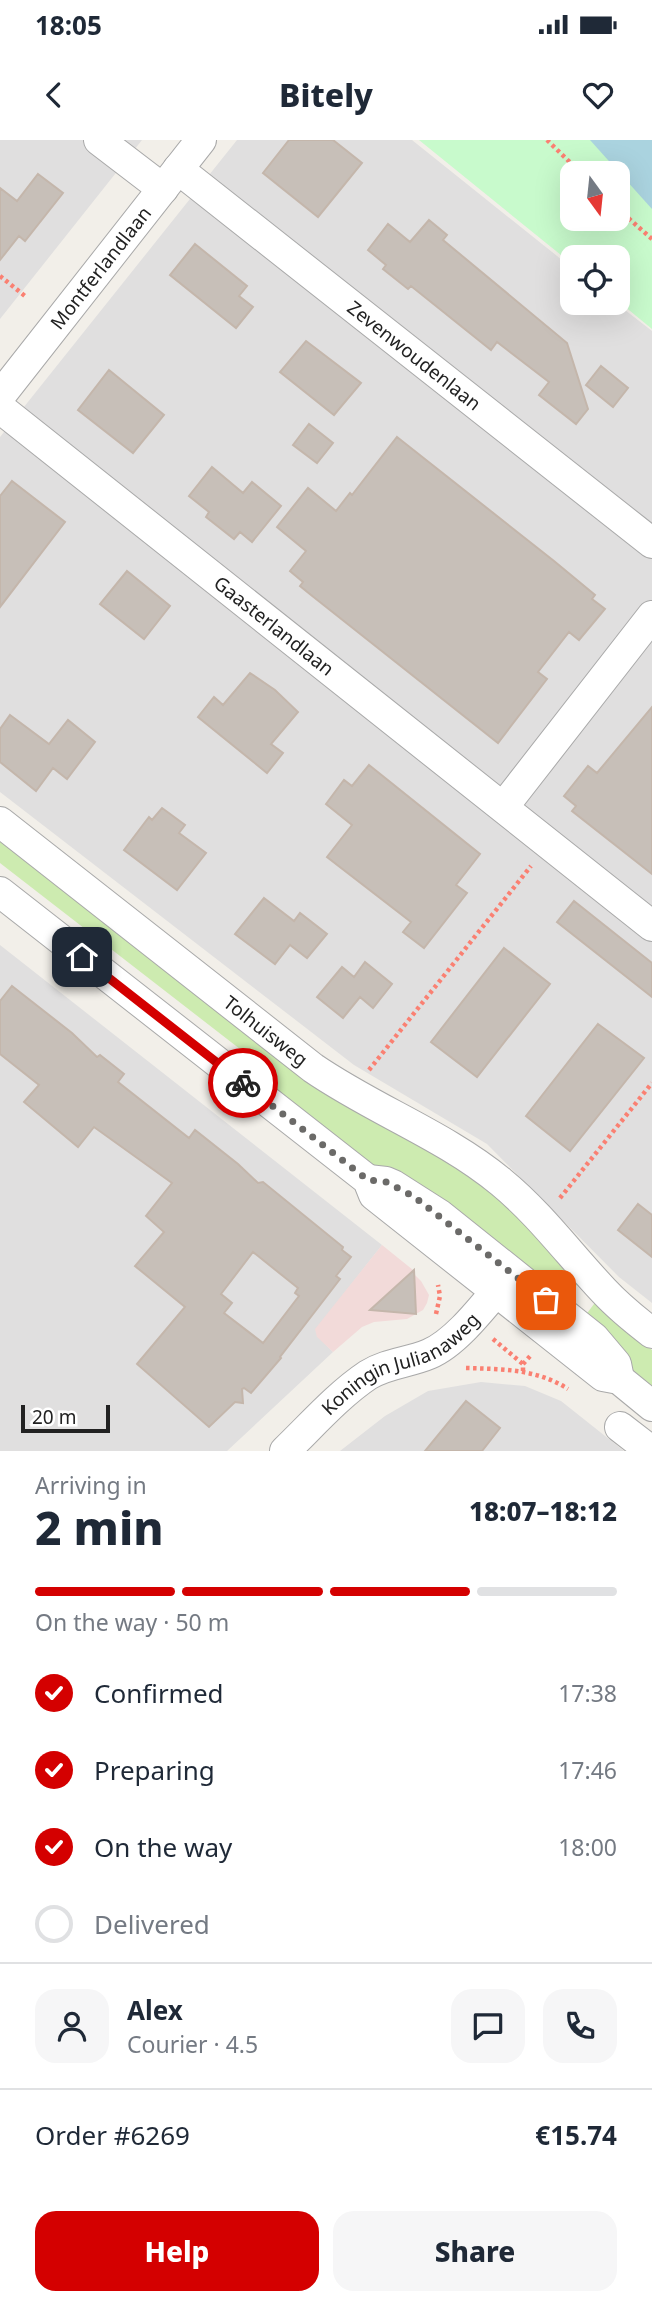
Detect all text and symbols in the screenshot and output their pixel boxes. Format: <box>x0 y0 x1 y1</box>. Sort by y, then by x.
text: 18:05 <box>35 7 102 43</box>
text: Bitely <box>279 73 373 116</box>
icon: back <box>35 76 73 114</box>
icon: heart <box>579 76 617 114</box>
north arrow <box>560 161 630 231</box>
map controls <box>560 161 630 315</box>
street label: Montferlandlaan <box>44 201 157 335</box>
button: locate <box>560 245 630 315</box>
street label: Zevenwoudenlaan <box>342 295 487 416</box>
street label: Gaasterlandlaan <box>209 570 340 682</box>
pin <box>52 927 112 987</box>
icon: home <box>63 938 101 976</box>
street label: Tolhuisweg <box>218 990 313 1072</box>
courier <box>208 1048 278 1118</box>
icon: bike <box>224 1064 262 1102</box>
pin <box>516 1270 576 1330</box>
icon: bag <box>527 1281 565 1319</box>
street label: Koningin Julianaweg <box>316 1307 485 1421</box>
scale bar <box>21 1402 110 1434</box>
text: 20 m <box>32 1404 76 1430</box>
text: Arriving in <box>35 1469 147 1501</box>
text: 18:07–18:12 <box>469 1493 617 1529</box>
text: 2 min <box>35 1496 164 1558</box>
text: On the way · 50 m <box>35 1606 229 1638</box>
icon: check <box>35 1674 73 1712</box>
text: Confirmed <box>94 1675 224 1711</box>
text: 17:38 <box>558 1677 617 1709</box>
icon: check <box>35 1751 73 1789</box>
text: Preparing <box>94 1752 215 1788</box>
text: 17:46 <box>558 1754 617 1786</box>
icon: check <box>35 1828 73 1866</box>
text: On the way <box>94 1829 232 1865</box>
text: 18:00 <box>558 1831 617 1863</box>
text: Delivered <box>94 1906 210 1942</box>
button: person <box>35 1989 109 2063</box>
button: chat <box>451 1989 525 2063</box>
button: phone <box>543 1989 617 2063</box>
text: Alex <box>127 1992 183 2028</box>
text: Courier · 4.5 <box>127 2028 258 2060</box>
text: Order #6269 <box>35 2117 190 2153</box>
text: €15.74 <box>535 2117 617 2153</box>
button: Help <box>35 2211 319 2291</box>
button: Share <box>333 2211 617 2291</box>

